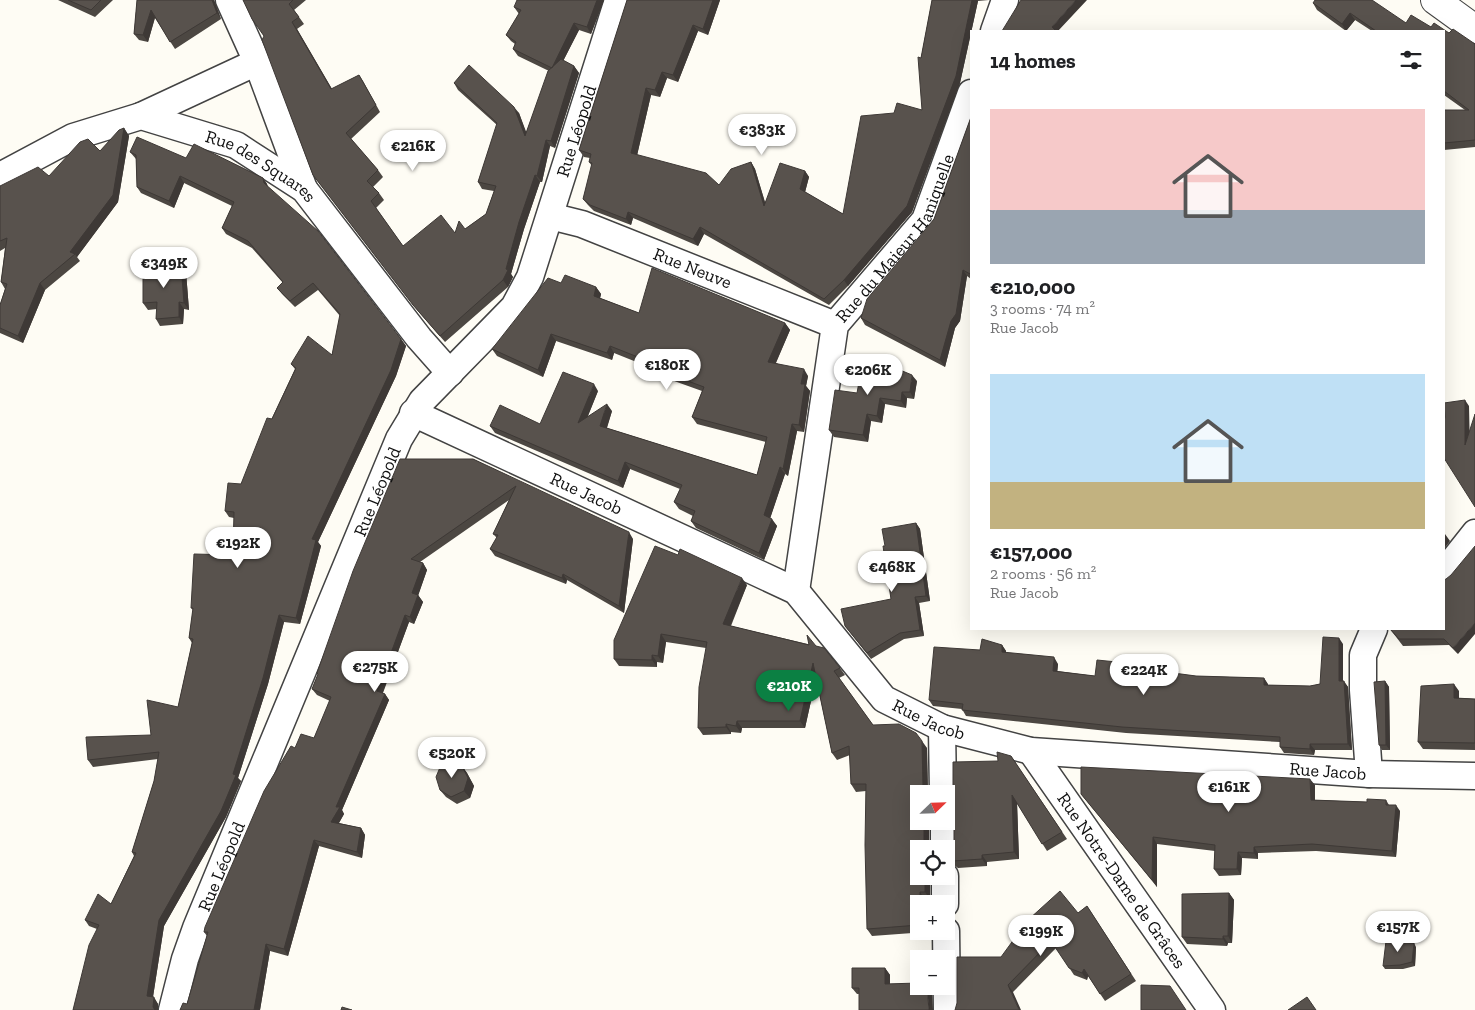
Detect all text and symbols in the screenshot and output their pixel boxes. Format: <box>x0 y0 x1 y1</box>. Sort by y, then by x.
icon: filters <box>1397 46 1425 74</box>
text: 14 homes <box>990 48 1076 73</box>
street label: Rue Léopold <box>551 82 601 180</box>
pin: €383K <box>727 114 797 156</box>
text: €383K <box>739 120 785 139</box>
street label: Rue des Squares <box>203 125 321 207</box>
pin: €216K <box>378 130 448 172</box>
text: €216K <box>391 136 435 155</box>
icon: home <box>1163 141 1253 231</box>
street label: Rue du Maieur Haniquelle <box>831 151 959 327</box>
street label: Rue Neuve <box>650 243 735 294</box>
pin: €349K <box>129 246 199 289</box>
text: €349K <box>141 253 187 272</box>
text: €210,000 <box>990 274 1075 299</box>
text: 3 rooms · 74 m² <box>990 299 1095 318</box>
text: Rue Jacob <box>990 318 1058 337</box>
pin: €180K <box>632 348 702 391</box>
pin: €206K <box>833 354 903 396</box>
text: €180K <box>645 355 689 374</box>
text: €206K <box>845 360 891 379</box>
icon: home <box>1163 406 1253 496</box>
street label: Rue Léopold <box>349 443 406 540</box>
street label: Rue Jacob <box>547 467 626 520</box>
pin: €192K <box>203 526 273 569</box>
text: €192K <box>216 533 260 552</box>
text: €157,000 <box>990 539 1072 564</box>
pin: €468K <box>857 550 927 593</box>
text: €468K <box>869 557 915 576</box>
text: 2 rooms · 56 m² <box>990 564 1096 583</box>
text: Rue Jacob <box>990 583 1058 602</box>
pin: €275K <box>340 650 410 693</box>
pin: €224K <box>1109 654 1179 696</box>
text: €275K <box>352 657 398 676</box>
text: €224K <box>1121 660 1167 679</box>
pin: €210K <box>754 670 824 712</box>
text: €210K <box>767 676 811 695</box>
street label: Rue Jacob <box>889 694 967 744</box>
pin: €520K <box>417 736 487 779</box>
text: €520K <box>429 743 475 762</box>
street label: Rue Jacob <box>1289 758 1367 785</box>
pin: €161K <box>1194 770 1264 813</box>
text: €161K <box>1208 777 1250 796</box>
north arrow <box>910 785 955 830</box>
map controls <box>910 785 955 995</box>
street label: Rue Notre-Dame de Grâces <box>1052 788 1191 973</box>
street label: Rue Léopold <box>193 818 250 915</box>
button: locate <box>910 840 955 885</box>
button: + <box>910 895 955 940</box>
pin: €157K <box>1363 910 1433 953</box>
pin: €199K <box>1006 914 1076 957</box>
text: €157K <box>1377 917 1420 936</box>
text: €199K <box>1019 921 1063 940</box>
button: − <box>910 950 955 995</box>

